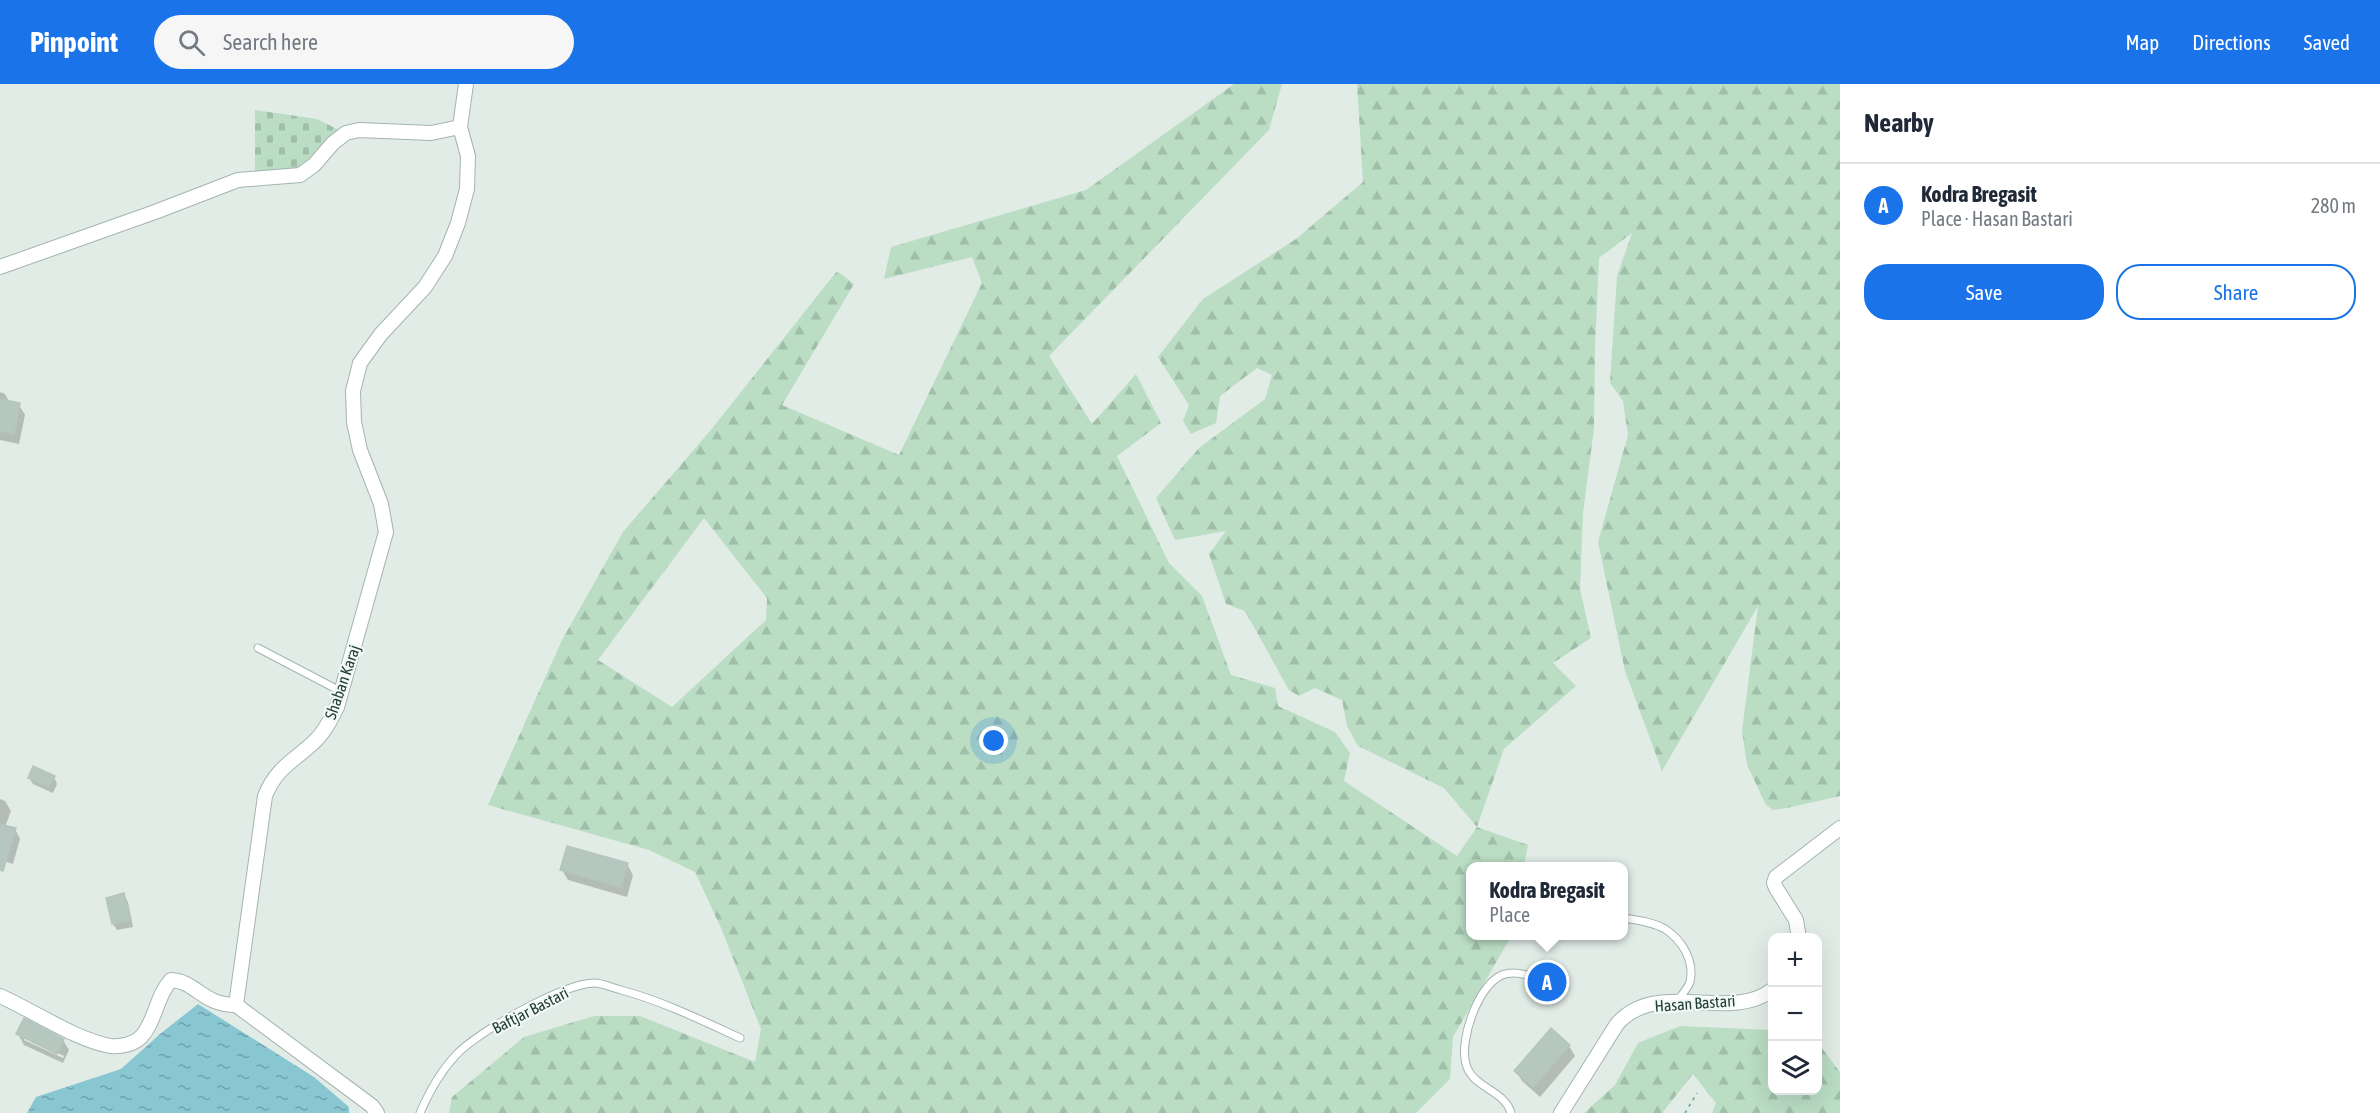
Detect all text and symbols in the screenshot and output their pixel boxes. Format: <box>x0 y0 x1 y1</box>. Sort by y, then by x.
search box <box>154 15 574 69</box>
text: Pinpoint <box>30 26 118 58</box>
icon: search <box>175 26 208 59</box>
text: Search here <box>223 29 318 55</box>
text: Map <box>2125 30 2159 54</box>
text: Directions <box>2192 30 2271 54</box>
text: Saved <box>2304 30 2350 54</box>
text: Nearby <box>1864 108 1934 138</box>
text: Kodra Bregasit <box>1921 181 2037 207</box>
text: A <box>1879 194 1888 217</box>
text: 280 m <box>2311 194 2356 217</box>
text: Place · Hasan Bastari <box>1921 207 2073 230</box>
button: Save <box>1864 264 2104 320</box>
button: Share <box>2116 264 2356 320</box>
street label: Shaban Karaj <box>321 642 364 722</box>
your location <box>979 726 1008 755</box>
popup <box>1466 862 1628 940</box>
text: Kodra Bregasit <box>1489 877 1605 903</box>
text: Place <box>1489 903 1530 926</box>
map controls <box>1768 933 1822 1095</box>
button: + <box>1768 933 1822 987</box>
pin: A <box>1528 960 1566 1004</box>
street label: Baftjar Bastari <box>489 983 572 1038</box>
button: − <box>1768 987 1822 1041</box>
street label: Hasan Bastari <box>1654 991 1736 1015</box>
button: layers <box>1768 1041 1822 1095</box>

